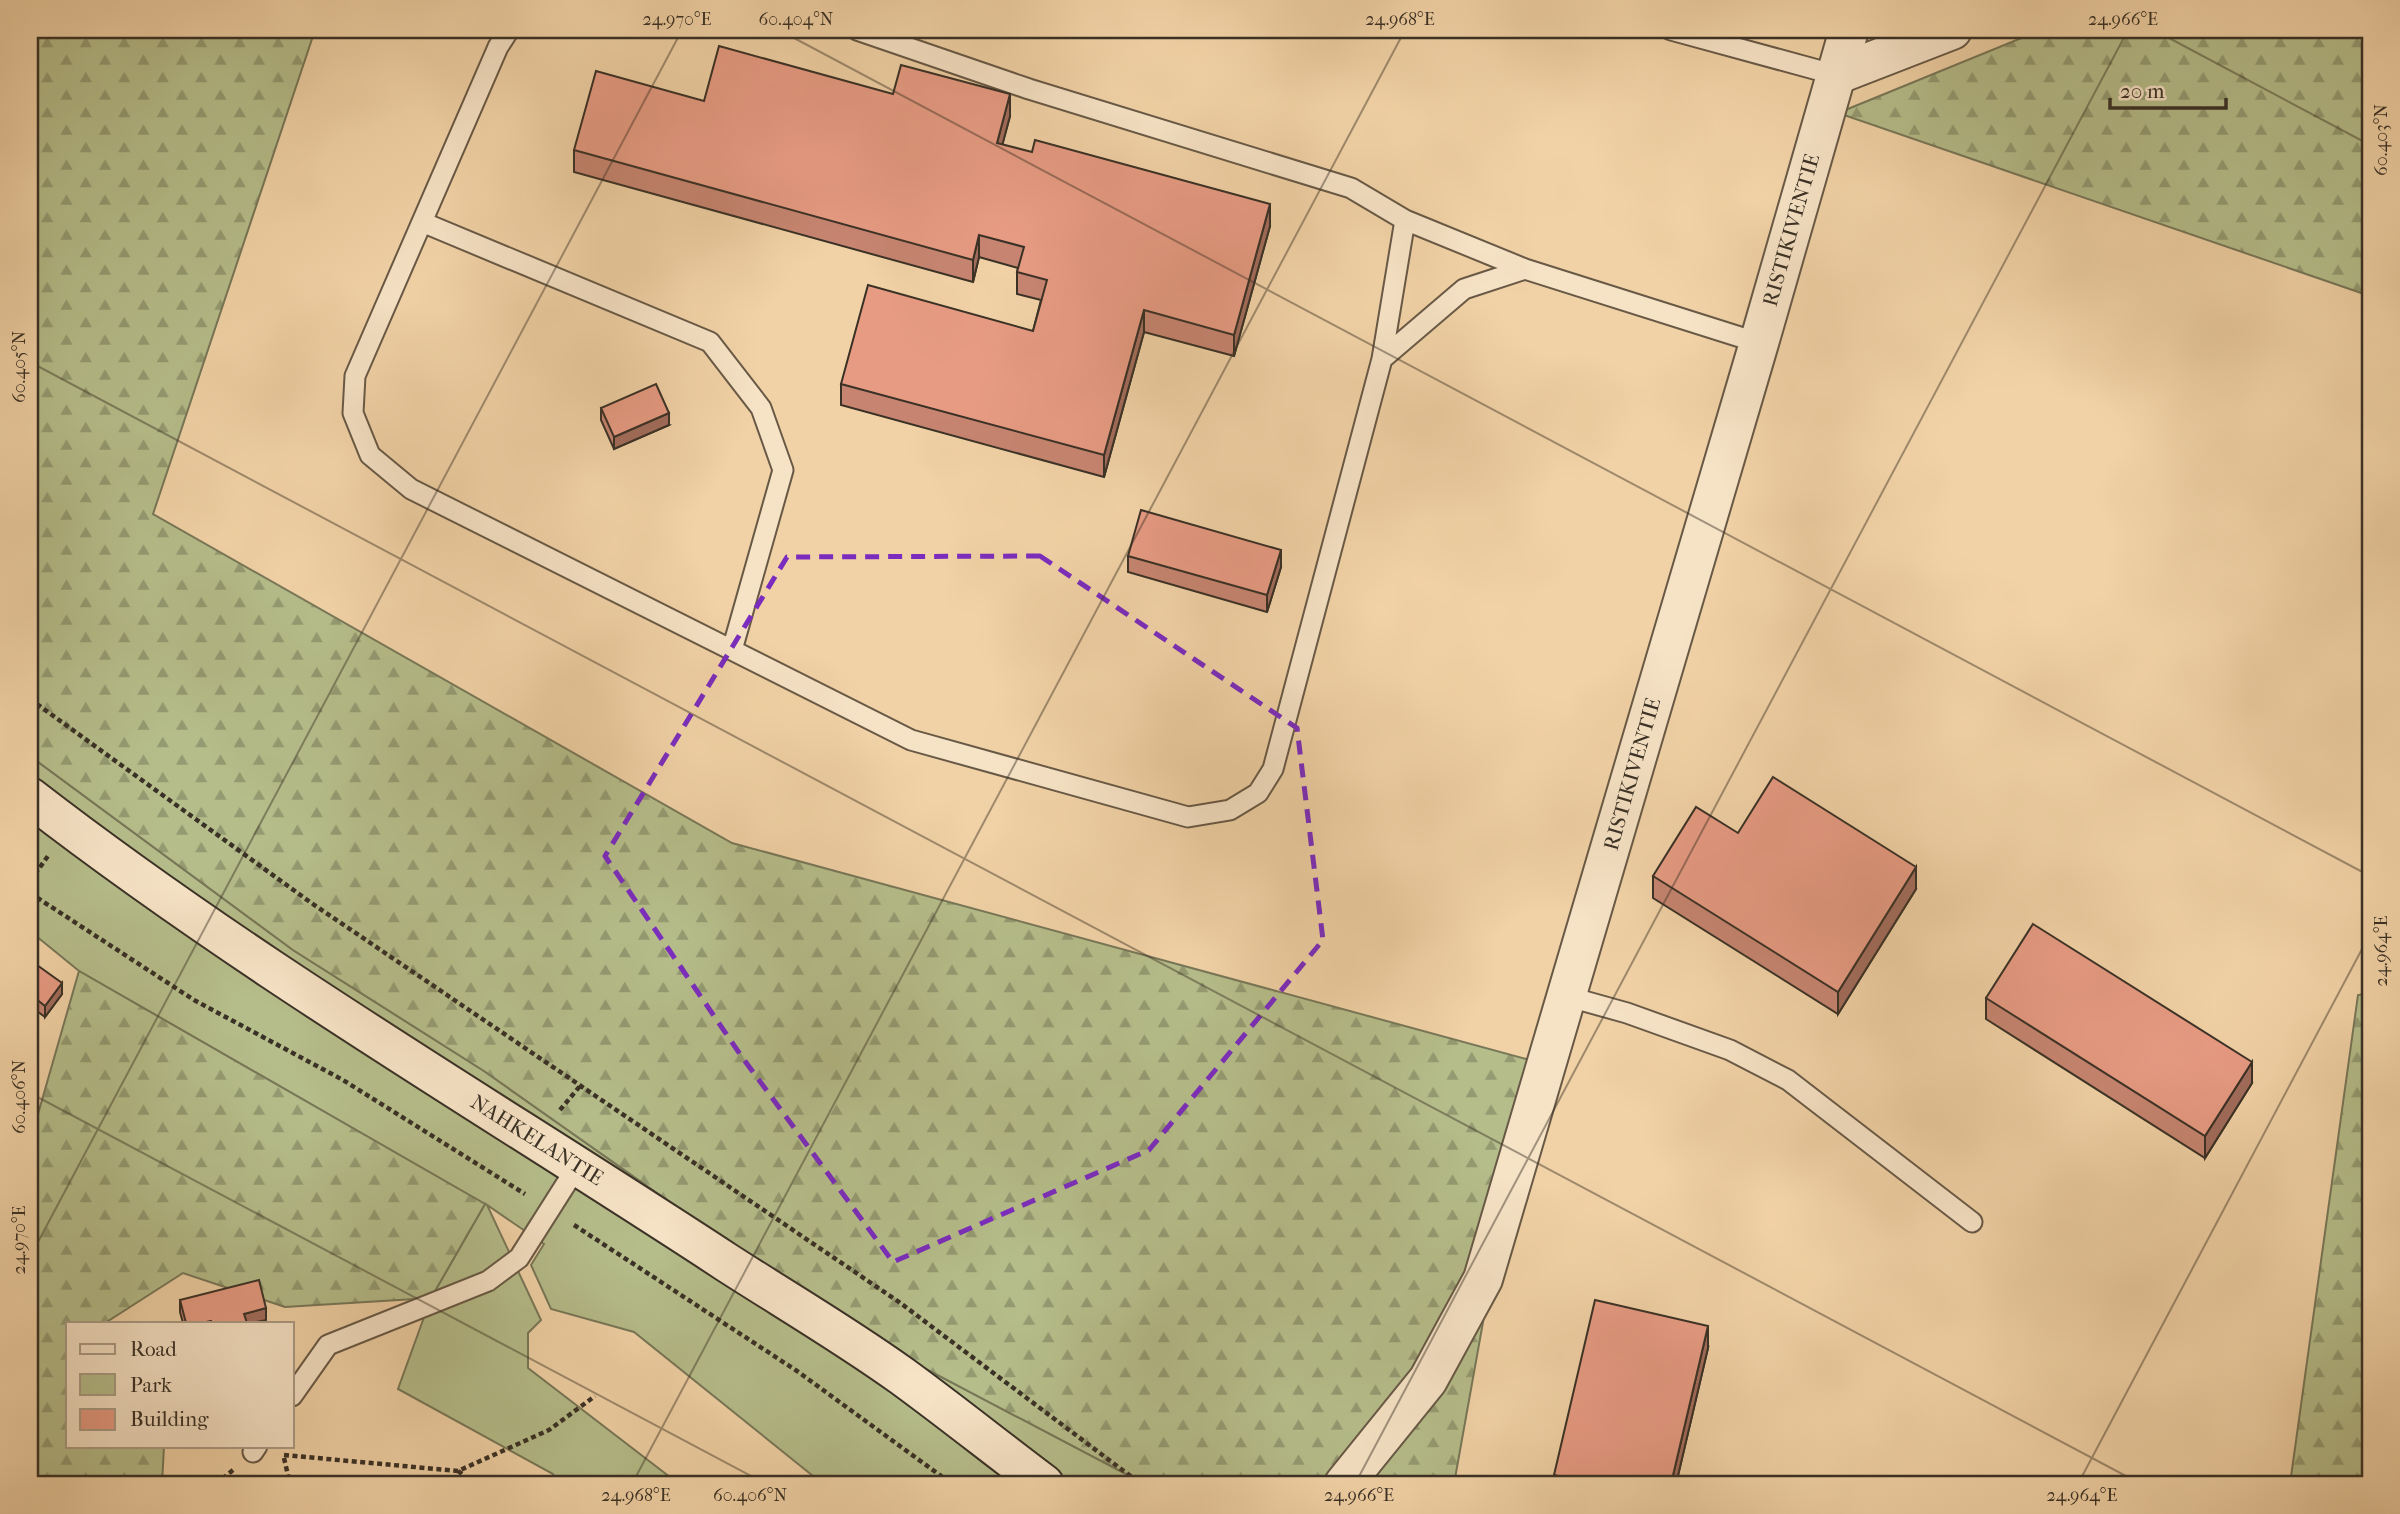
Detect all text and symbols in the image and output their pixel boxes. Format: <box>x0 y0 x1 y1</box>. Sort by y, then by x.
text: 24.970°E <box>642 9 712 30</box>
text: 60.404°N <box>759 9 834 30</box>
text: 24.968°E <box>1365 9 1435 30</box>
text: 24.966°E <box>2088 9 2158 30</box>
scale bar <box>2110 66 2225 110</box>
text: 20 m <box>2120 79 2165 103</box>
text: 60.403°N <box>2371 104 2392 176</box>
street label: RISTIKIVENTIE <box>1758 151 1824 309</box>
text: 60.405°N <box>9 331 30 403</box>
street label: RISTIKIVENTIE <box>1599 695 1665 853</box>
text: 24.964°E <box>2371 916 2392 986</box>
text: 60.406°N <box>9 1060 30 1134</box>
street label: NAHKELANTIE <box>466 1090 608 1190</box>
text: 24.970°E <box>9 1205 30 1275</box>
legend <box>66 1322 294 1448</box>
text: Road <box>130 1337 177 1361</box>
text: Park <box>130 1373 172 1397</box>
text: Building <box>130 1407 209 1431</box>
text: 24.968°E <box>601 1485 671 1506</box>
text: 60.406°N <box>713 1485 787 1506</box>
text: 24.966°E <box>1324 1485 1394 1506</box>
text: 24.964°E <box>2047 1485 2117 1506</box>

